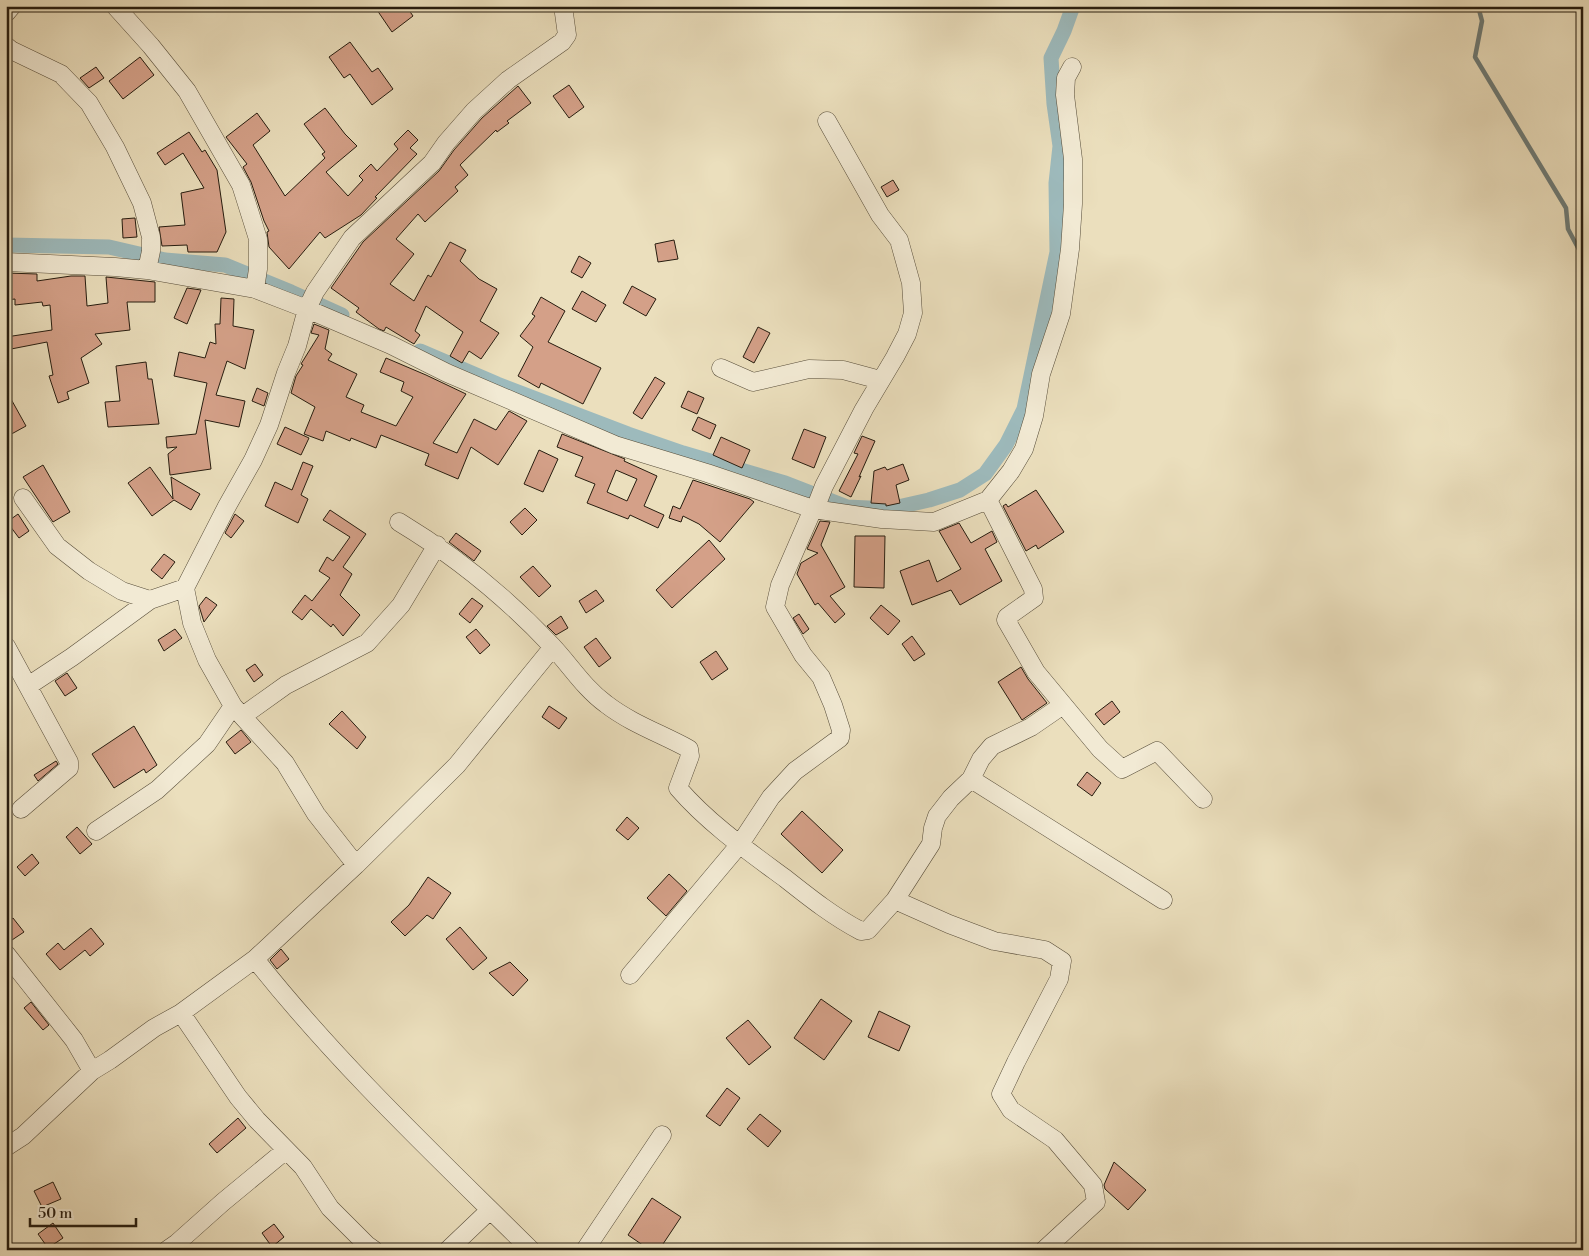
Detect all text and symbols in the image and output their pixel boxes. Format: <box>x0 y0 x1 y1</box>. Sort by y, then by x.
scale bar <box>30 1196 136 1228</box>
text: 50 m <box>38 1204 72 1223</box>

